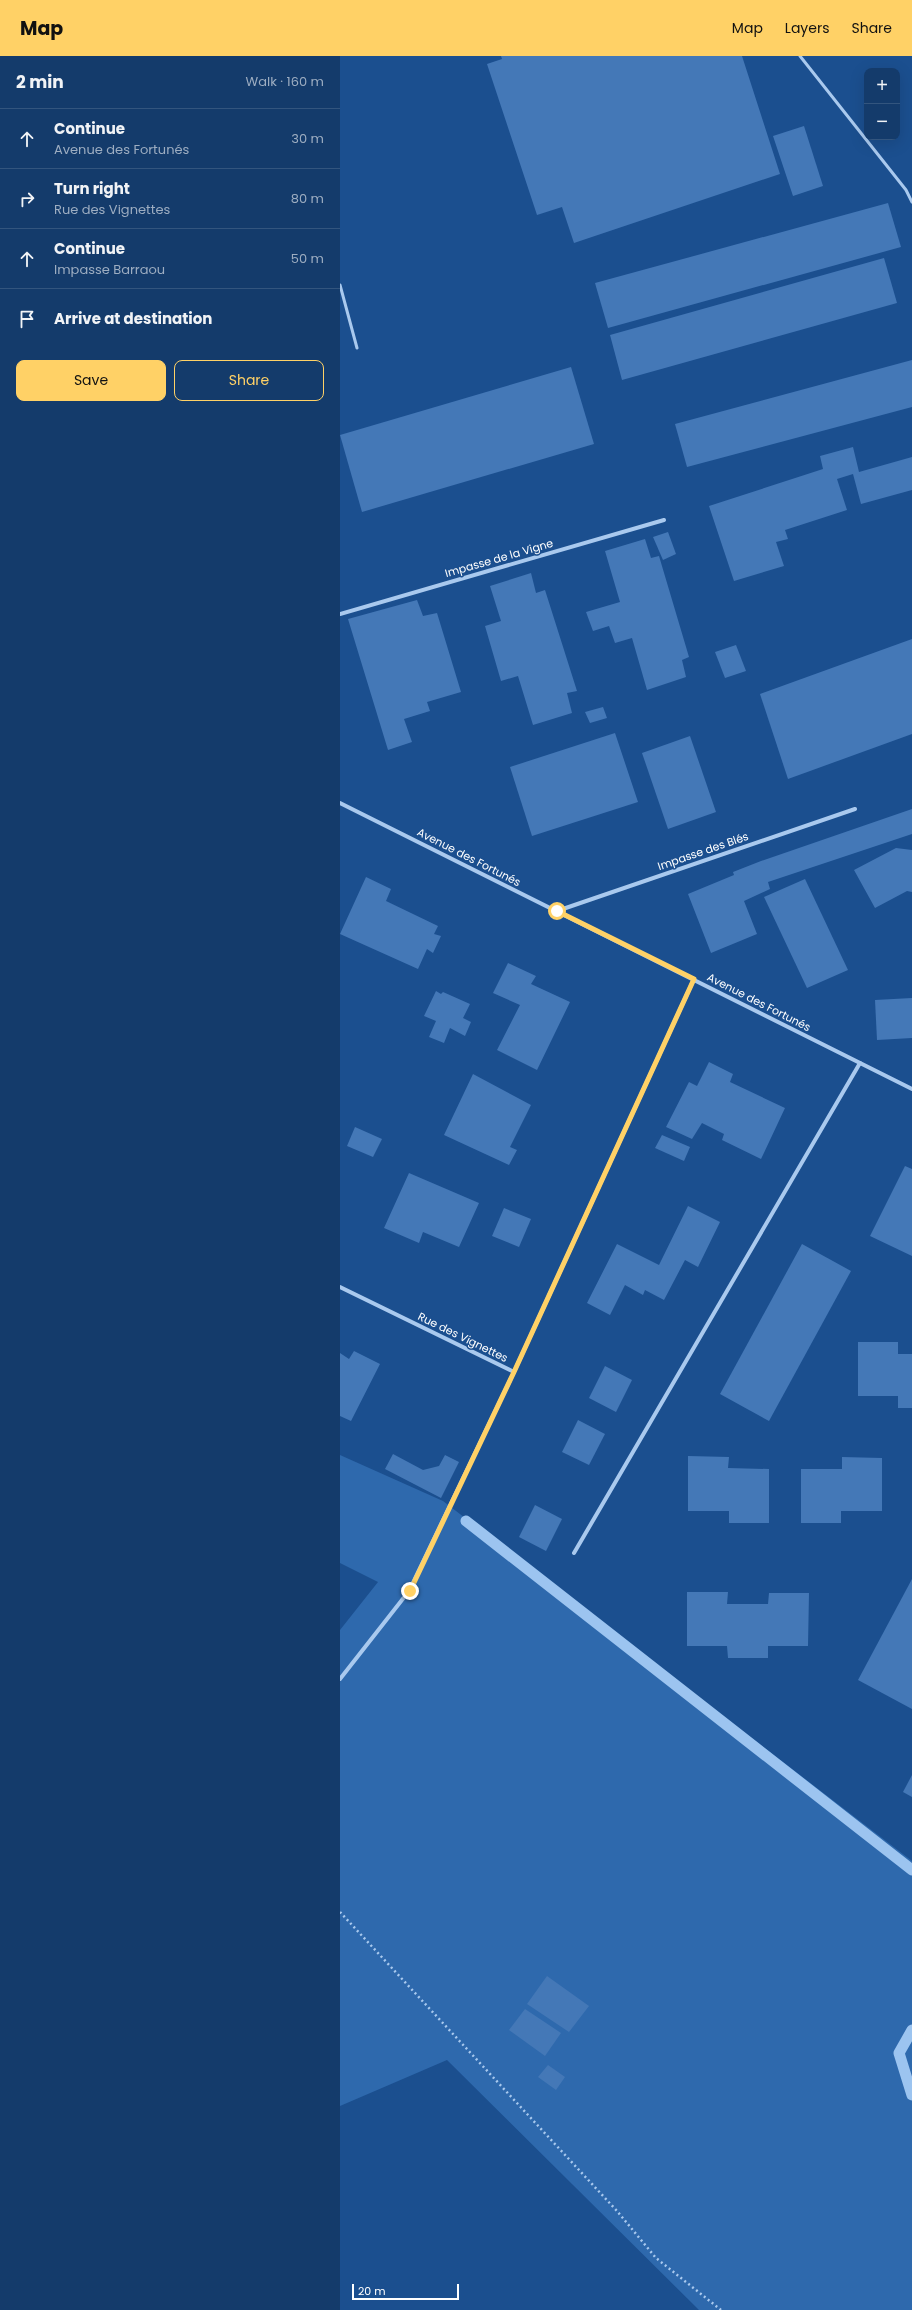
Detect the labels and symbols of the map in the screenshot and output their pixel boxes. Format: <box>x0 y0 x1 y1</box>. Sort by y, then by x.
street label: Impasse de la Vigne <box>443 535 555 581</box>
street label: Avenue des Fortunés <box>414 824 524 890</box>
street label: Impasse des Blés <box>655 828 751 874</box>
route start <box>548 902 566 920</box>
street label: Avenue des Fortunés <box>704 969 814 1035</box>
street label: Rue des Vignettes <box>415 1308 511 1366</box>
route end <box>401 1582 419 1600</box>
scale bar <box>352 2282 459 2301</box>

